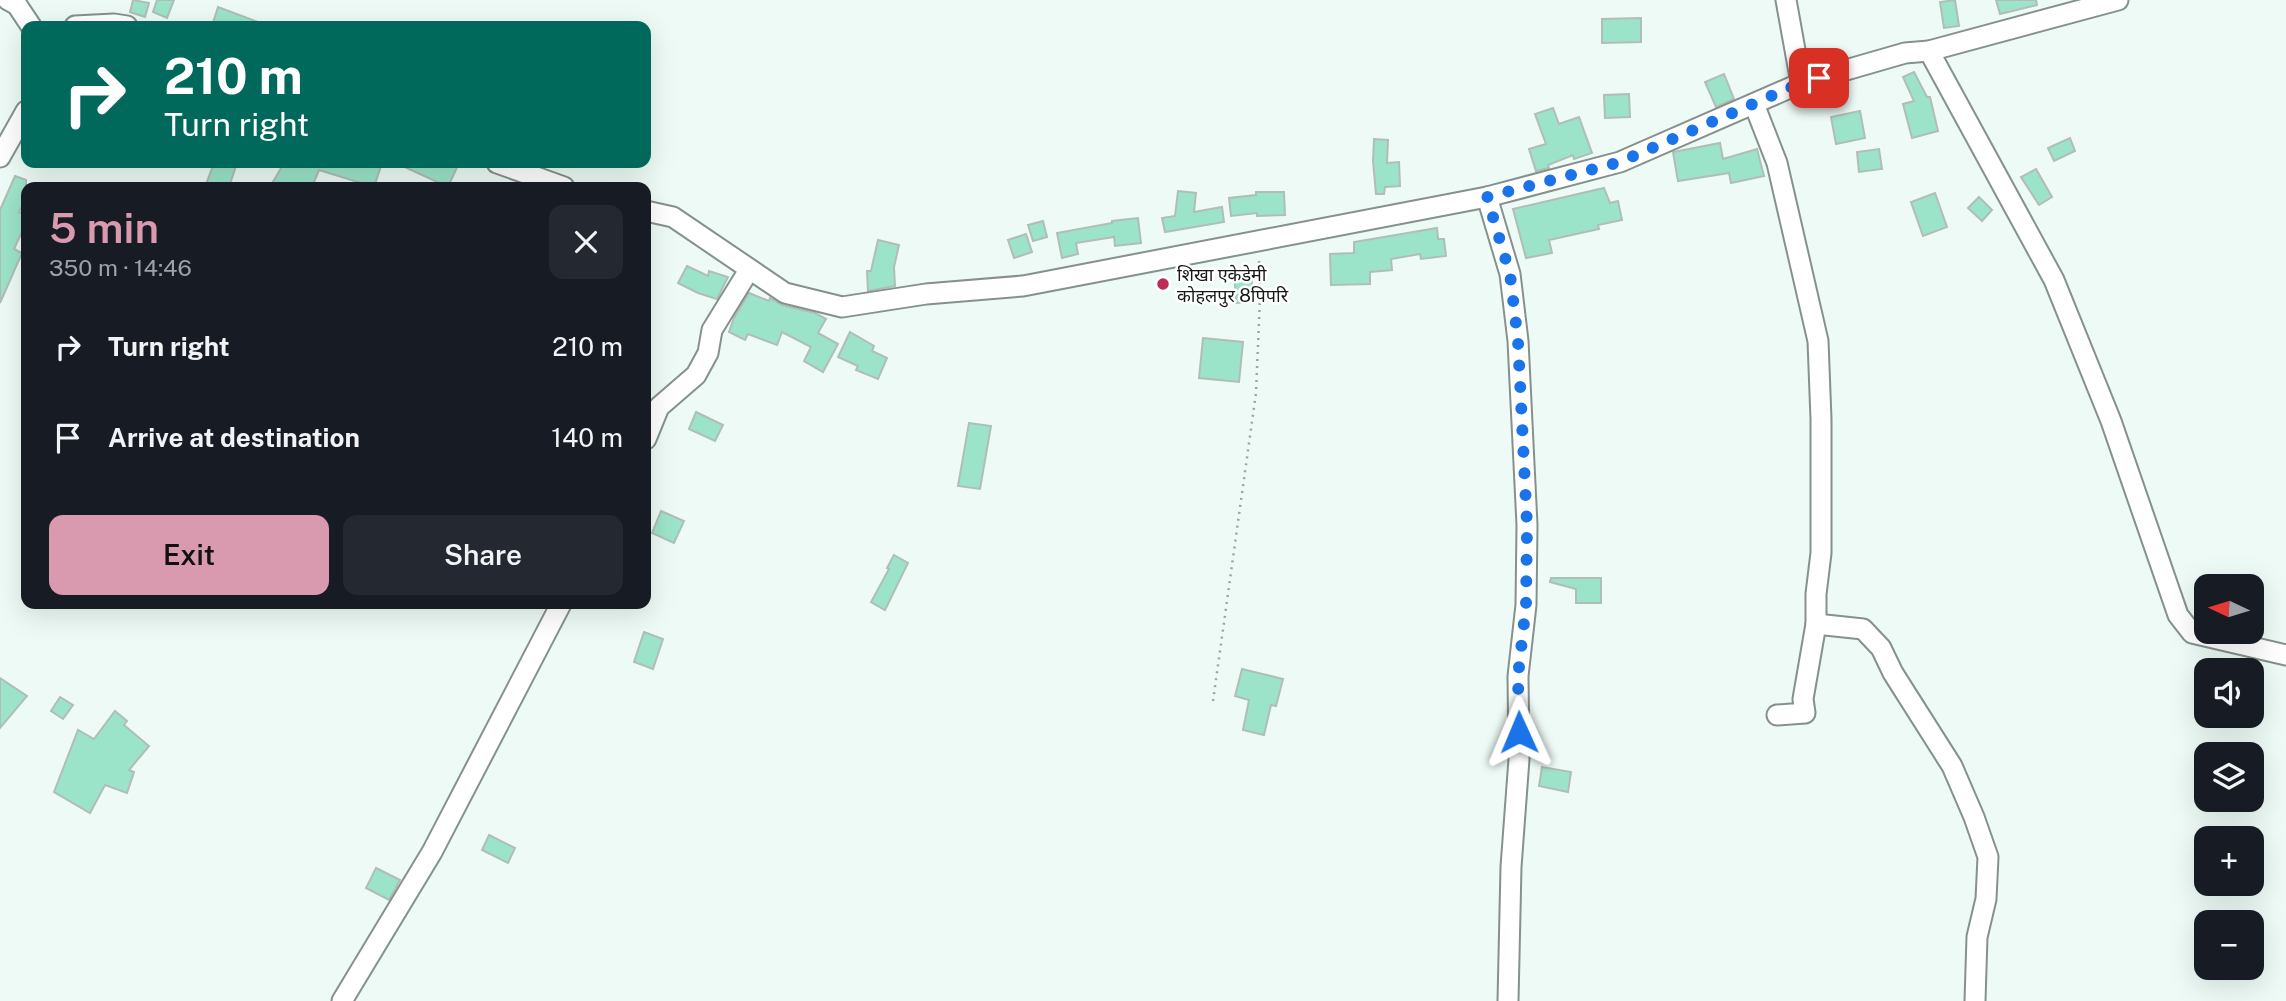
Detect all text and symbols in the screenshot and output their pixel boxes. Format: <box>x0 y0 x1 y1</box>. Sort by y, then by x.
text: 210 m <box>164 47 303 105</box>
pin <box>1789 48 1849 108</box>
icon: right <box>49 49 140 140</box>
icon: arrive <box>1800 59 1838 97</box>
text: Turn right <box>164 106 309 143</box>
text: 5 min <box>49 203 159 252</box>
button: close <box>549 205 623 279</box>
text: 350 m · 14:46 <box>49 254 192 281</box>
place label: शिखा एकेडेमी कोहलपुर 8पिपरि <box>1177 264 1289 308</box>
marker: शिखा एकेडेमी कोहलपुर 8पिपरि <box>1155 276 1171 292</box>
icon: right <box>49 328 87 366</box>
text: Turn right <box>108 331 230 362</box>
text: 210 m <box>552 331 623 362</box>
icon: arrive <box>49 419 87 457</box>
text: Arrive at destination <box>108 422 360 453</box>
text: 140 m <box>551 422 623 453</box>
button: Exit <box>49 515 329 595</box>
button: Share <box>343 515 623 595</box>
north arrow <box>2194 574 2264 644</box>
map controls <box>2194 574 2264 980</box>
button: sound <box>2194 658 2264 728</box>
position arrow <box>1482 695 1556 769</box>
button: layers <box>2194 742 2264 812</box>
button: + <box>2194 826 2264 896</box>
button: − <box>2194 910 2264 980</box>

